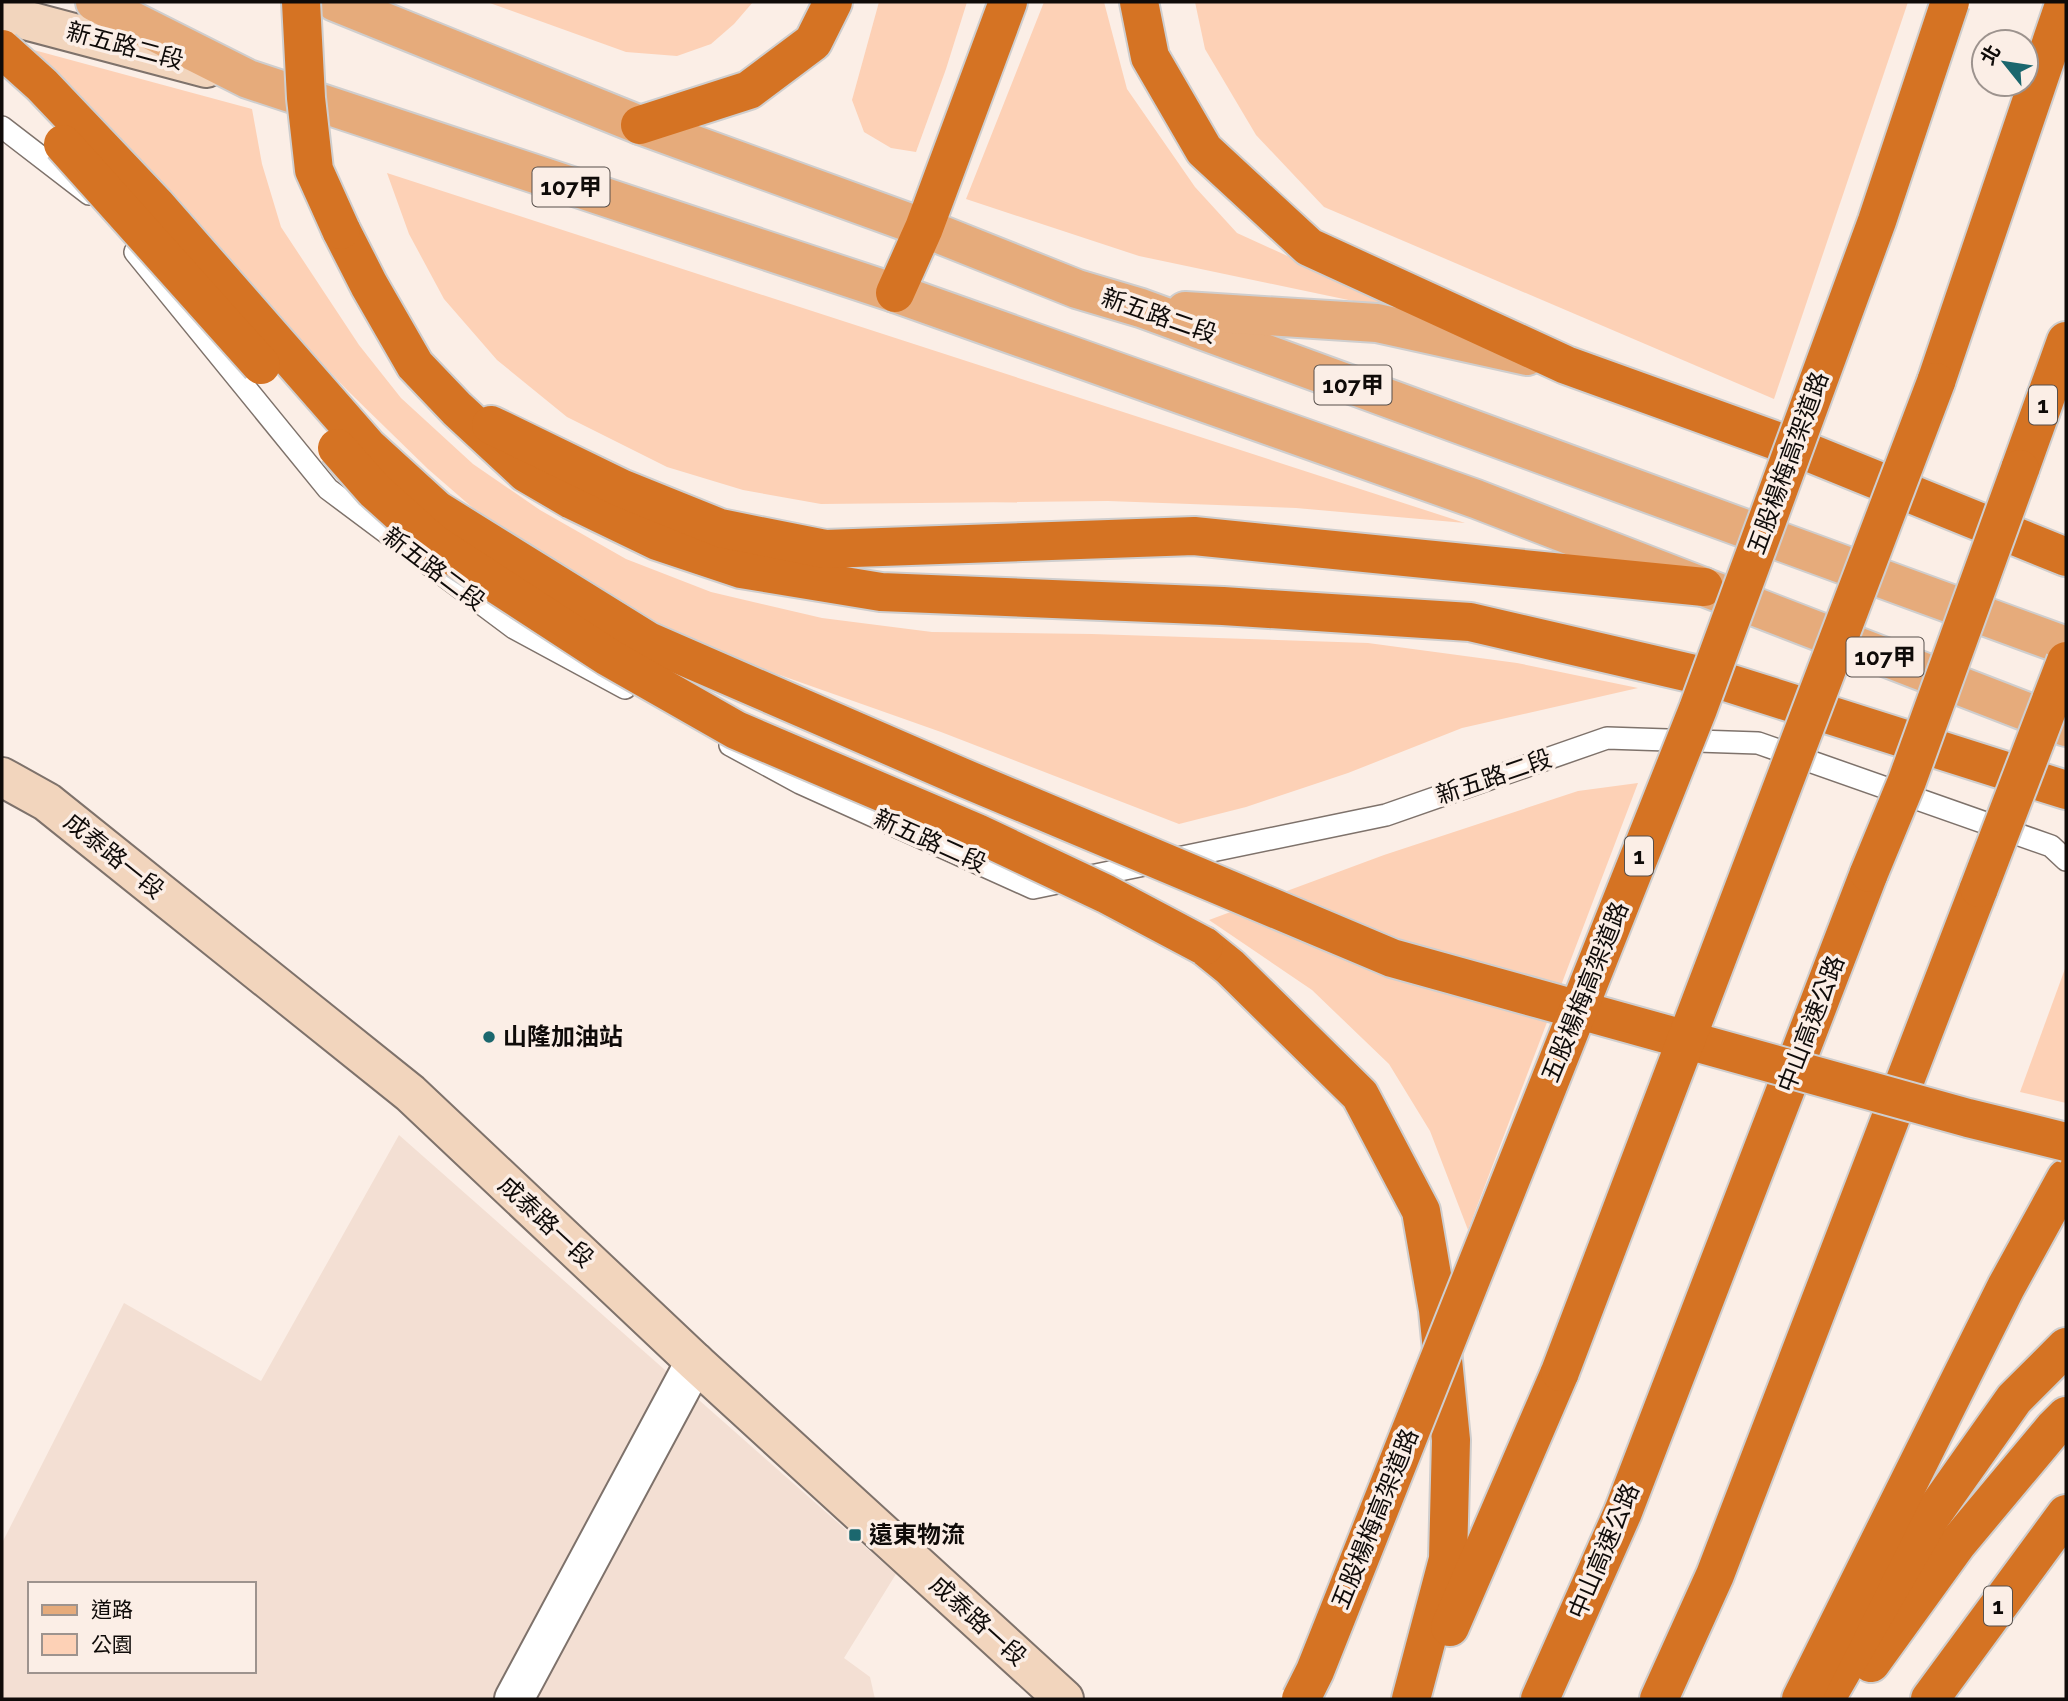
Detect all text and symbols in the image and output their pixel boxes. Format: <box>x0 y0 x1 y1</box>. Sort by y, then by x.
street label: 新五路二段 <box>63 16 187 75</box>
north arrow <box>1970 28 2040 98</box>
text: 北 <box>1976 41 2005 68</box>
road number: 107甲 <box>532 168 610 206</box>
street label: 新五路二段 <box>1098 282 1221 349</box>
road number: 107甲 <box>1314 366 1392 404</box>
street label: 五股楊梅高架道路 <box>1741 368 1834 558</box>
road number: 1 <box>2029 386 2057 424</box>
street label: 新五路二段 <box>378 521 491 616</box>
road number: 107甲 <box>1846 638 1924 677</box>
street label: 新五路二段 <box>1432 743 1555 810</box>
street label: 新五路二段 <box>869 803 991 878</box>
street label: 成泰路一段 <box>59 807 170 905</box>
road number: 1 <box>1625 836 1653 876</box>
street label: 五股楊梅高架道路 <box>1535 897 1634 1086</box>
street label: 中山高速公路 <box>1771 951 1850 1096</box>
place label: 山隆加油站 <box>503 1022 623 1051</box>
marker: 山隆加油站 <box>481 1029 497 1045</box>
street label: 成泰路一段 <box>493 1170 600 1273</box>
street label: 五股楊梅高架道路 <box>1325 1424 1424 1613</box>
street label: 中山高速公路 <box>1562 1479 1645 1623</box>
place label: 遠東物流 <box>869 1520 965 1549</box>
marker: 遠東物流 <box>847 1527 863 1543</box>
street label: 成泰路一段 <box>924 1570 1033 1672</box>
legend <box>28 1582 256 1673</box>
road number: 1 <box>1984 1586 2012 1625</box>
text: 道路 <box>91 1597 133 1622</box>
text: 公園 <box>91 1632 133 1657</box>

